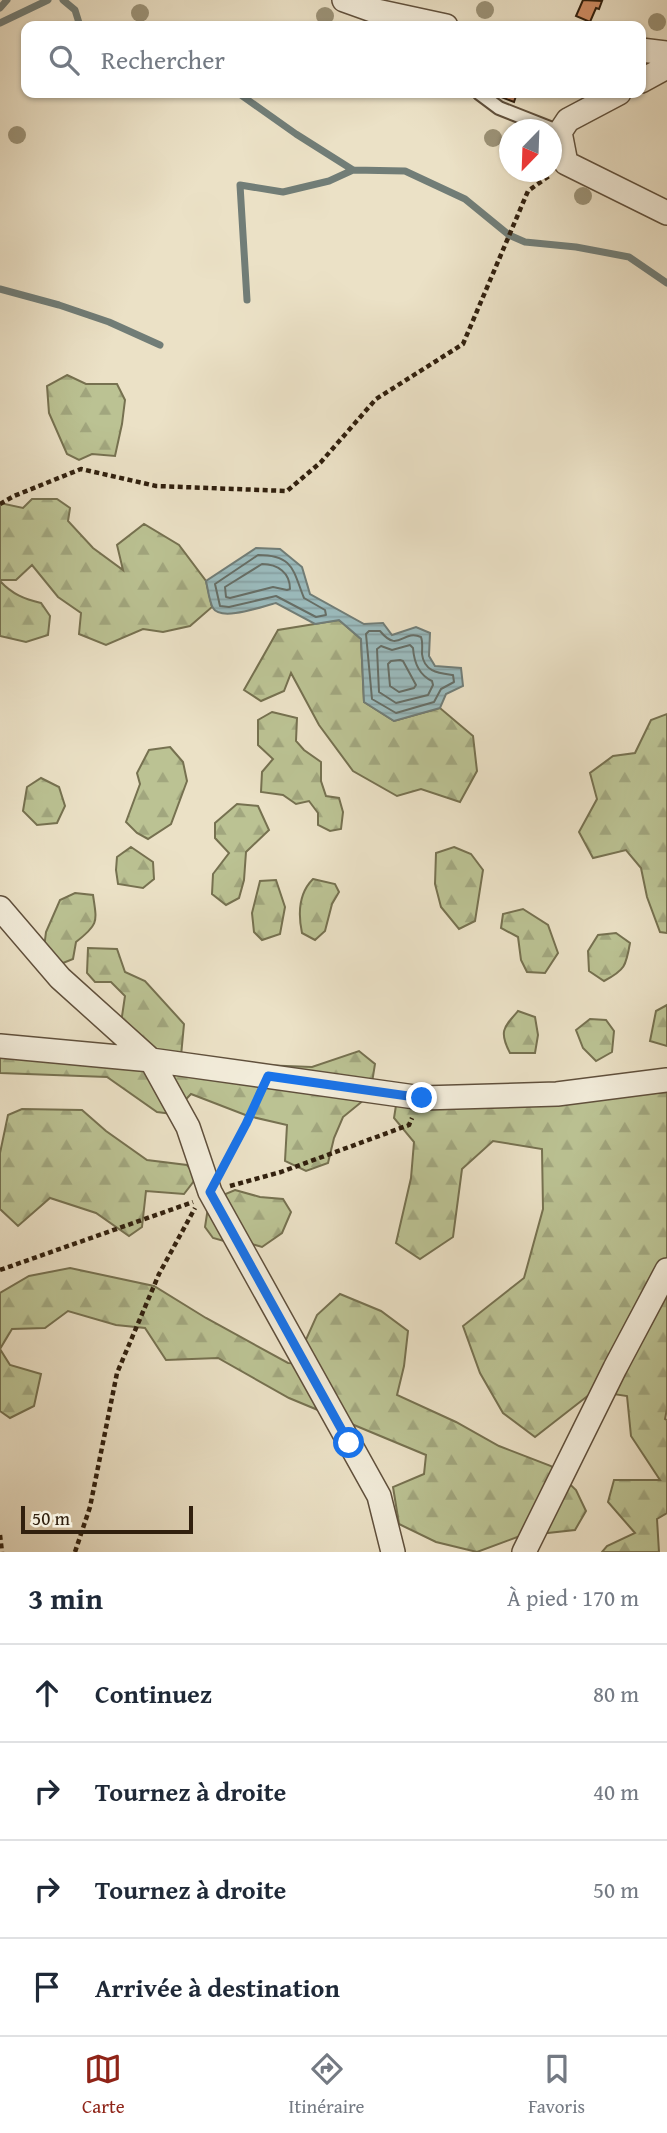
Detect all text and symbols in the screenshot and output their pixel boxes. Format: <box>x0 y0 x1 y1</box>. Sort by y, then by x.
search box <box>21 21 646 98</box>
text: Rechercher <box>101 40 225 79</box>
icon: search <box>45 41 83 79</box>
north arrow <box>499 119 562 182</box>
route end <box>406 1082 437 1113</box>
route start <box>333 1427 364 1458</box>
scale bar <box>21 1503 192 1535</box>
text: 50 m <box>32 1504 70 1532</box>
text: 3 min <box>28 1576 103 1620</box>
text: À pied · 170 m <box>507 1581 639 1614</box>
icon: ahead <box>28 1674 66 1712</box>
text: Continuez <box>95 1674 212 1713</box>
text: 80 m <box>593 1677 639 1710</box>
icon: right <box>28 1772 66 1810</box>
text: Tournez à droite <box>95 1772 286 1811</box>
text: 40 m <box>593 1775 639 1808</box>
icon: right <box>28 1870 66 1908</box>
text: Tournez à droite <box>95 1870 286 1909</box>
text: 50 m <box>593 1873 639 1906</box>
icon: arrive <box>28 1968 66 2006</box>
text: Arrivée à destination <box>95 1968 340 2007</box>
tab: Carte <box>82 2050 125 2120</box>
tab: Itinéraire <box>289 2050 364 2120</box>
tab: Favoris <box>528 2050 585 2120</box>

